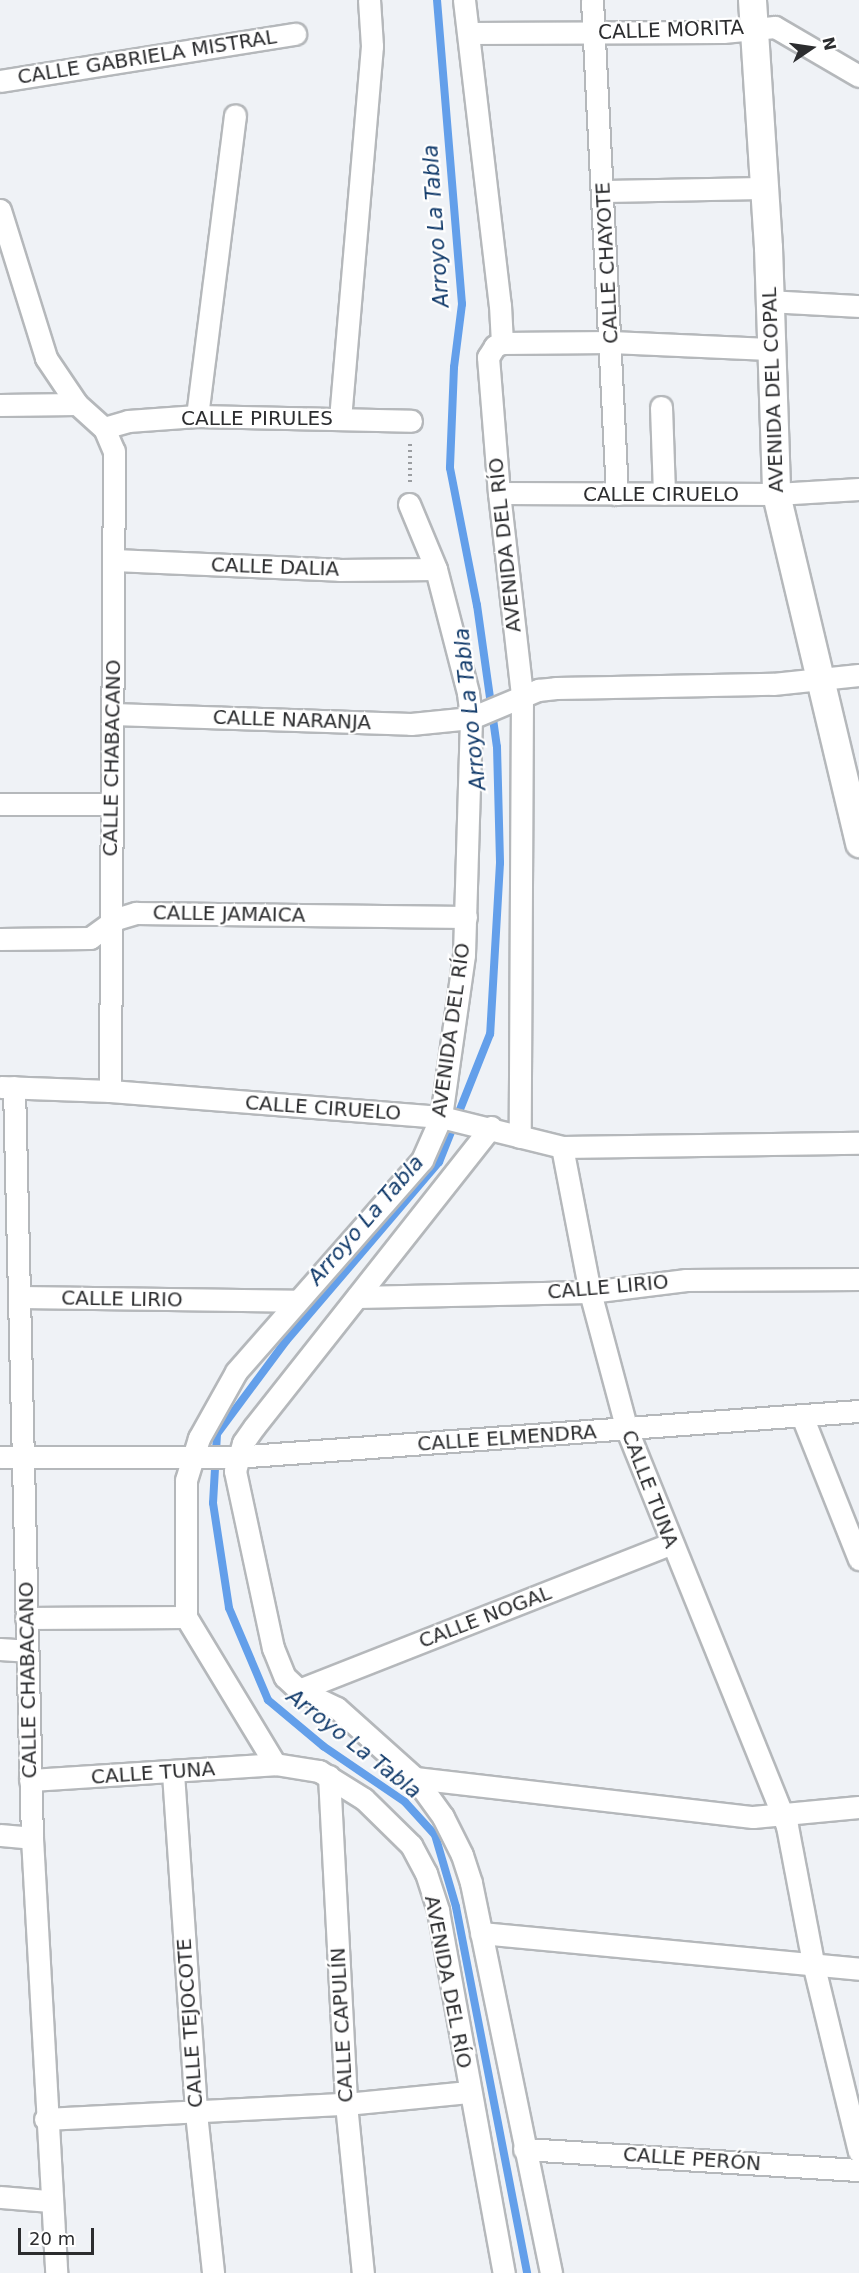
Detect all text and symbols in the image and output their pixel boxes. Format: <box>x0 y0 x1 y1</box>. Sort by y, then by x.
street label: CALLE MORITA <box>598 15 744 45</box>
north arrow <box>781 18 841 78</box>
street label: CALLE GABRIELA MISTRAL <box>16 25 278 89</box>
text: N <box>818 35 840 52</box>
water label: Arroyo La Tabla <box>418 144 454 308</box>
street label: CALLE CHAYOTE <box>591 182 623 344</box>
street label: AVENIDA DEL COPAL <box>757 287 789 493</box>
street label: CALLE PIRULES <box>181 406 333 430</box>
street label: AVENIDA DEL RÍO <box>484 456 526 634</box>
street label: CALLE CIRUELO <box>583 482 739 506</box>
street label: CALLE DALIA <box>210 553 340 581</box>
water label: Arroyo La Tabla <box>449 627 491 791</box>
street label: CALLE CHABACANO <box>98 659 126 857</box>
street label: CALLE NARANJA <box>212 705 372 735</box>
street label: CALLE JAMAICA <box>152 901 306 927</box>
street label: AVENIDA DEL RÍO <box>427 941 475 1119</box>
street label: CALLE CIRUELO <box>244 1091 402 1125</box>
water label: Arroyo La Tabla <box>303 1150 429 1290</box>
street label: CALLE LIRIO <box>546 1270 670 1304</box>
street label: CALLE LIRIO <box>61 1286 183 1312</box>
street label: CALLE ELMENDRA <box>417 1420 597 1456</box>
street label: CALLE TUNA <box>617 1427 683 1551</box>
street label: CALLE CHABACANO <box>14 1581 42 1779</box>
street label: CALLE NOGAL <box>415 1581 555 1653</box>
water label: Arroyo La Tabla <box>282 1684 426 1804</box>
street label: CALLE TUNA <box>90 1757 216 1789</box>
street label: AVENIDA DEL RÍO <box>419 1893 477 2071</box>
street label: CALLE TEJOCOTE <box>172 1937 208 2109</box>
street label: CALLE CAPULÍN <box>326 1947 358 2103</box>
street label: CALLE PERÓN <box>622 2142 762 2176</box>
scale bar <box>21 2216 98 2254</box>
text: 20 m <box>29 2228 75 2249</box>

